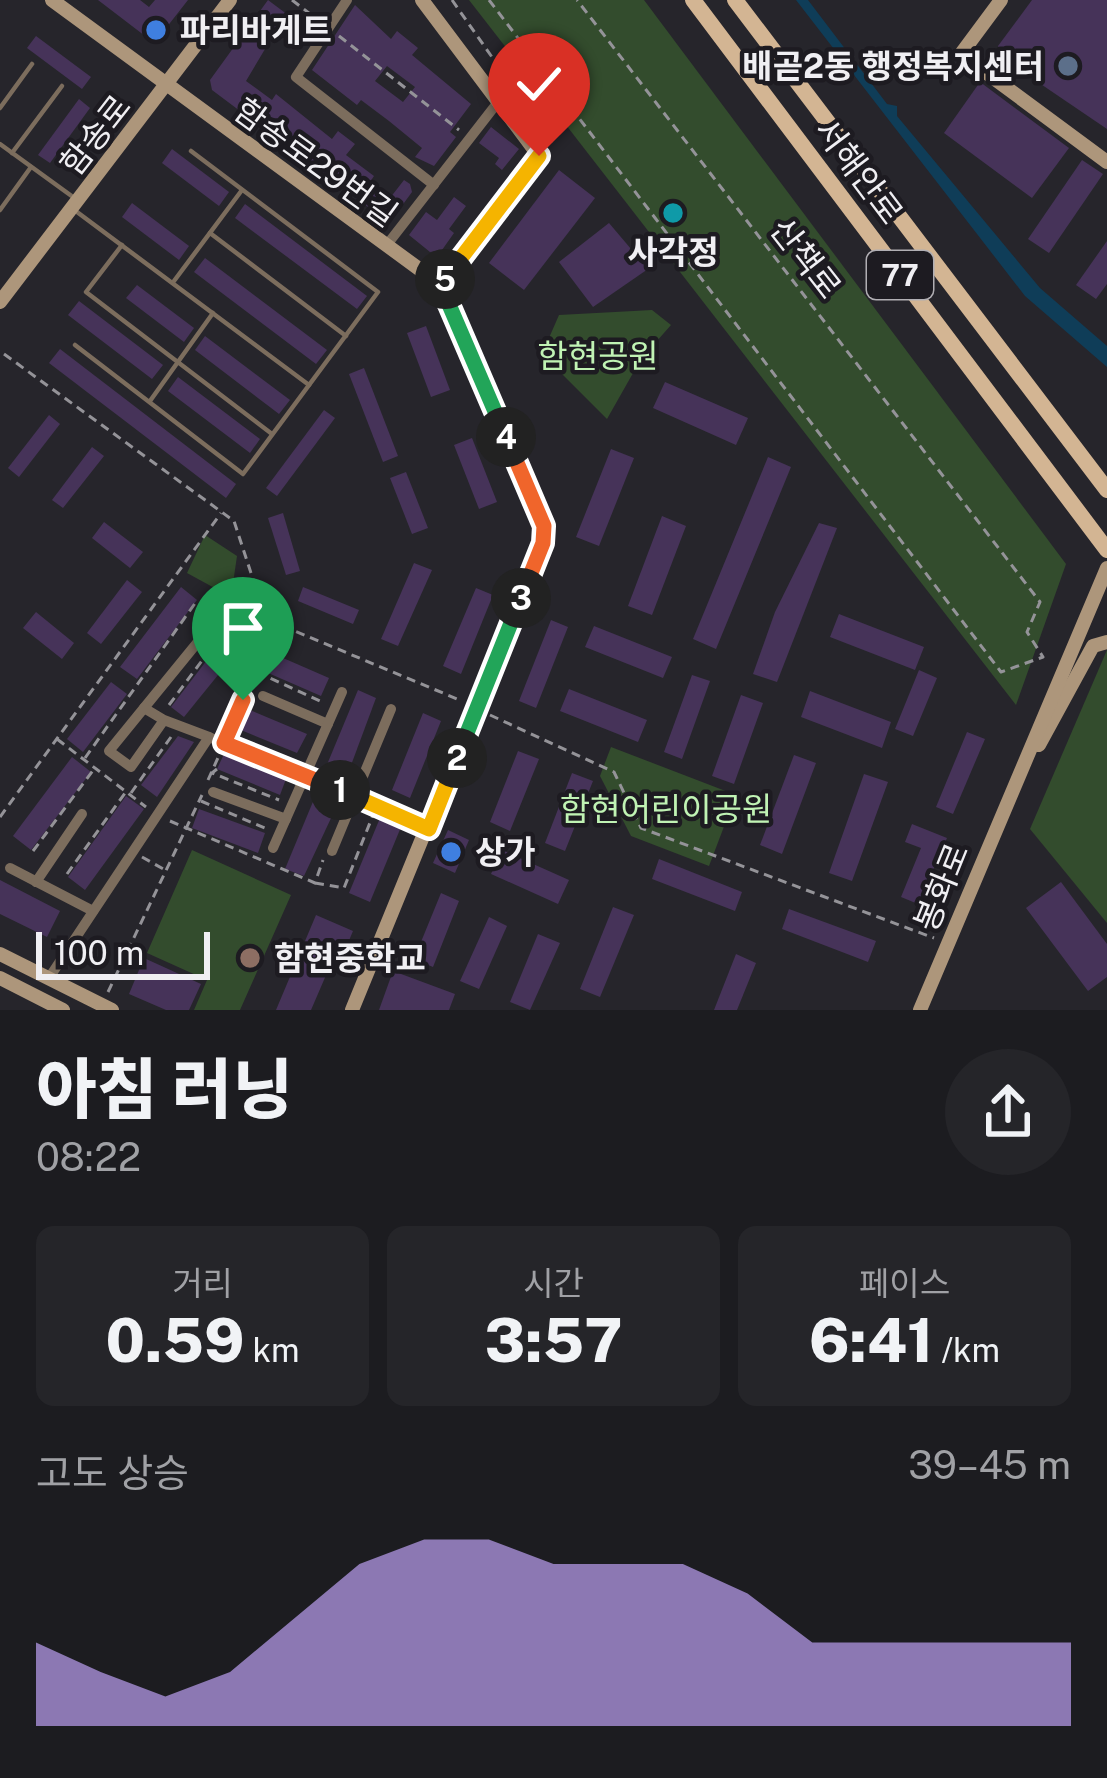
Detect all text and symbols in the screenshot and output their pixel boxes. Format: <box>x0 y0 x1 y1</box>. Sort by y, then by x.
place label: 파리바게트 <box>180 11 332 49</box>
marker: 파리바게트 <box>143 17 169 43</box>
pin <box>488 33 590 156</box>
place label: 배곧2동 행정복지센터 <box>742 47 1044 85</box>
icon: check <box>506 51 572 117</box>
marker: 배곧2동 행정복지센터 <box>1055 53 1081 79</box>
street label: 함송로 <box>52 87 138 183</box>
street label: 함송로29번길 <box>227 90 405 234</box>
street label: 서해안로 <box>807 111 911 231</box>
marker: 사각정 <box>660 200 686 226</box>
street label: 산책로 <box>763 210 849 306</box>
place label: 사각정 <box>627 233 719 271</box>
pin: 5 <box>415 249 475 309</box>
road number: 77 <box>867 251 933 299</box>
text: 5 <box>434 260 456 298</box>
park label: 함현공원 <box>537 337 659 375</box>
pin: 4 <box>476 407 536 467</box>
text: 4 <box>495 418 517 456</box>
pin: 3 <box>491 568 551 628</box>
pin <box>192 577 294 700</box>
text: 3 <box>510 579 532 617</box>
icon: arrive <box>210 595 276 661</box>
pin: 2 <box>427 728 487 788</box>
text: 2 <box>447 739 467 777</box>
pin: 1 <box>310 760 370 820</box>
text: 1 <box>333 771 347 809</box>
park label: 함현어린이공원 <box>560 790 772 828</box>
place label: 상가 <box>475 833 536 871</box>
street label: 봉화로 <box>906 838 976 936</box>
marker: 상가 <box>438 839 464 865</box>
scale bar <box>36 926 210 979</box>
text: 100 m <box>54 934 144 972</box>
place label: 함현중학교 <box>274 939 426 977</box>
marker: 함현중학교 <box>237 945 263 971</box>
button: share <box>945 1049 1071 1175</box>
text: 아침 러닝 <box>36 1050 293 1128</box>
text: 08:22 <box>36 1134 141 1180</box>
text: 거리 <box>172 1264 233 1302</box>
text: 시간 <box>523 1264 584 1302</box>
text: 페이스 <box>859 1264 950 1302</box>
text: 0.59 <box>106 1305 244 1376</box>
text: 3:57 <box>485 1305 622 1376</box>
text: 6:41 <box>809 1305 933 1376</box>
text: km <box>244 1331 299 1369</box>
text: /km <box>933 1331 1000 1369</box>
text: 39–45 m <box>908 1442 1071 1488</box>
text: 고도 상승 <box>36 1450 189 1496</box>

